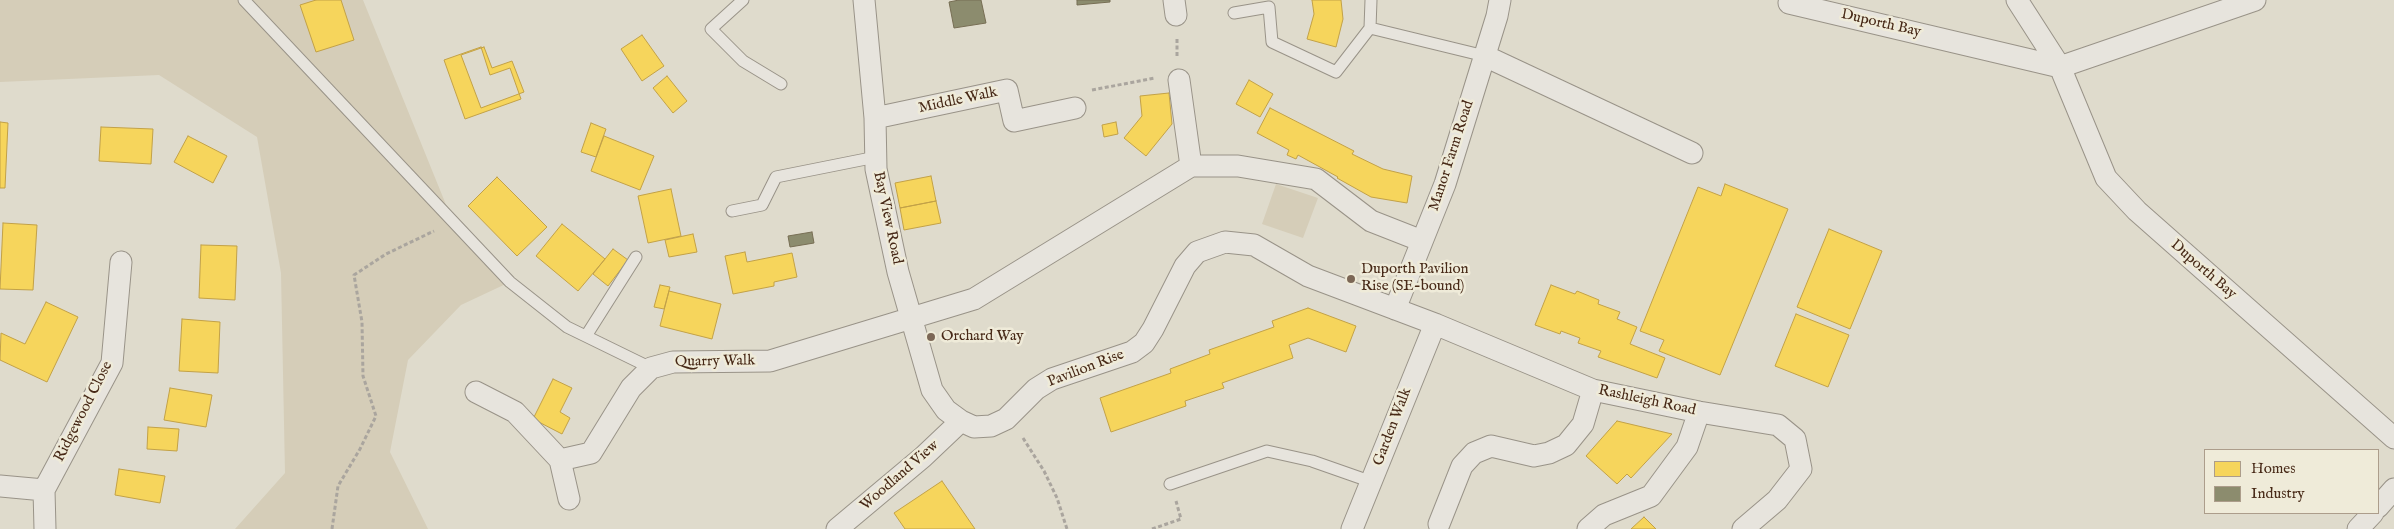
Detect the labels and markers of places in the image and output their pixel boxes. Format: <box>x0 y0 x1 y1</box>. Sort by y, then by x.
place label: Duporth Pavilion Rise (SE-bound) <box>1361 261 1469 296</box>
marker: Duporth Pavilion Rise (SE-bound) <box>1345 273 1357 285</box>
place label: Orchard Way <box>941 328 1024 346</box>
marker: Orchard Way <box>925 331 937 343</box>

